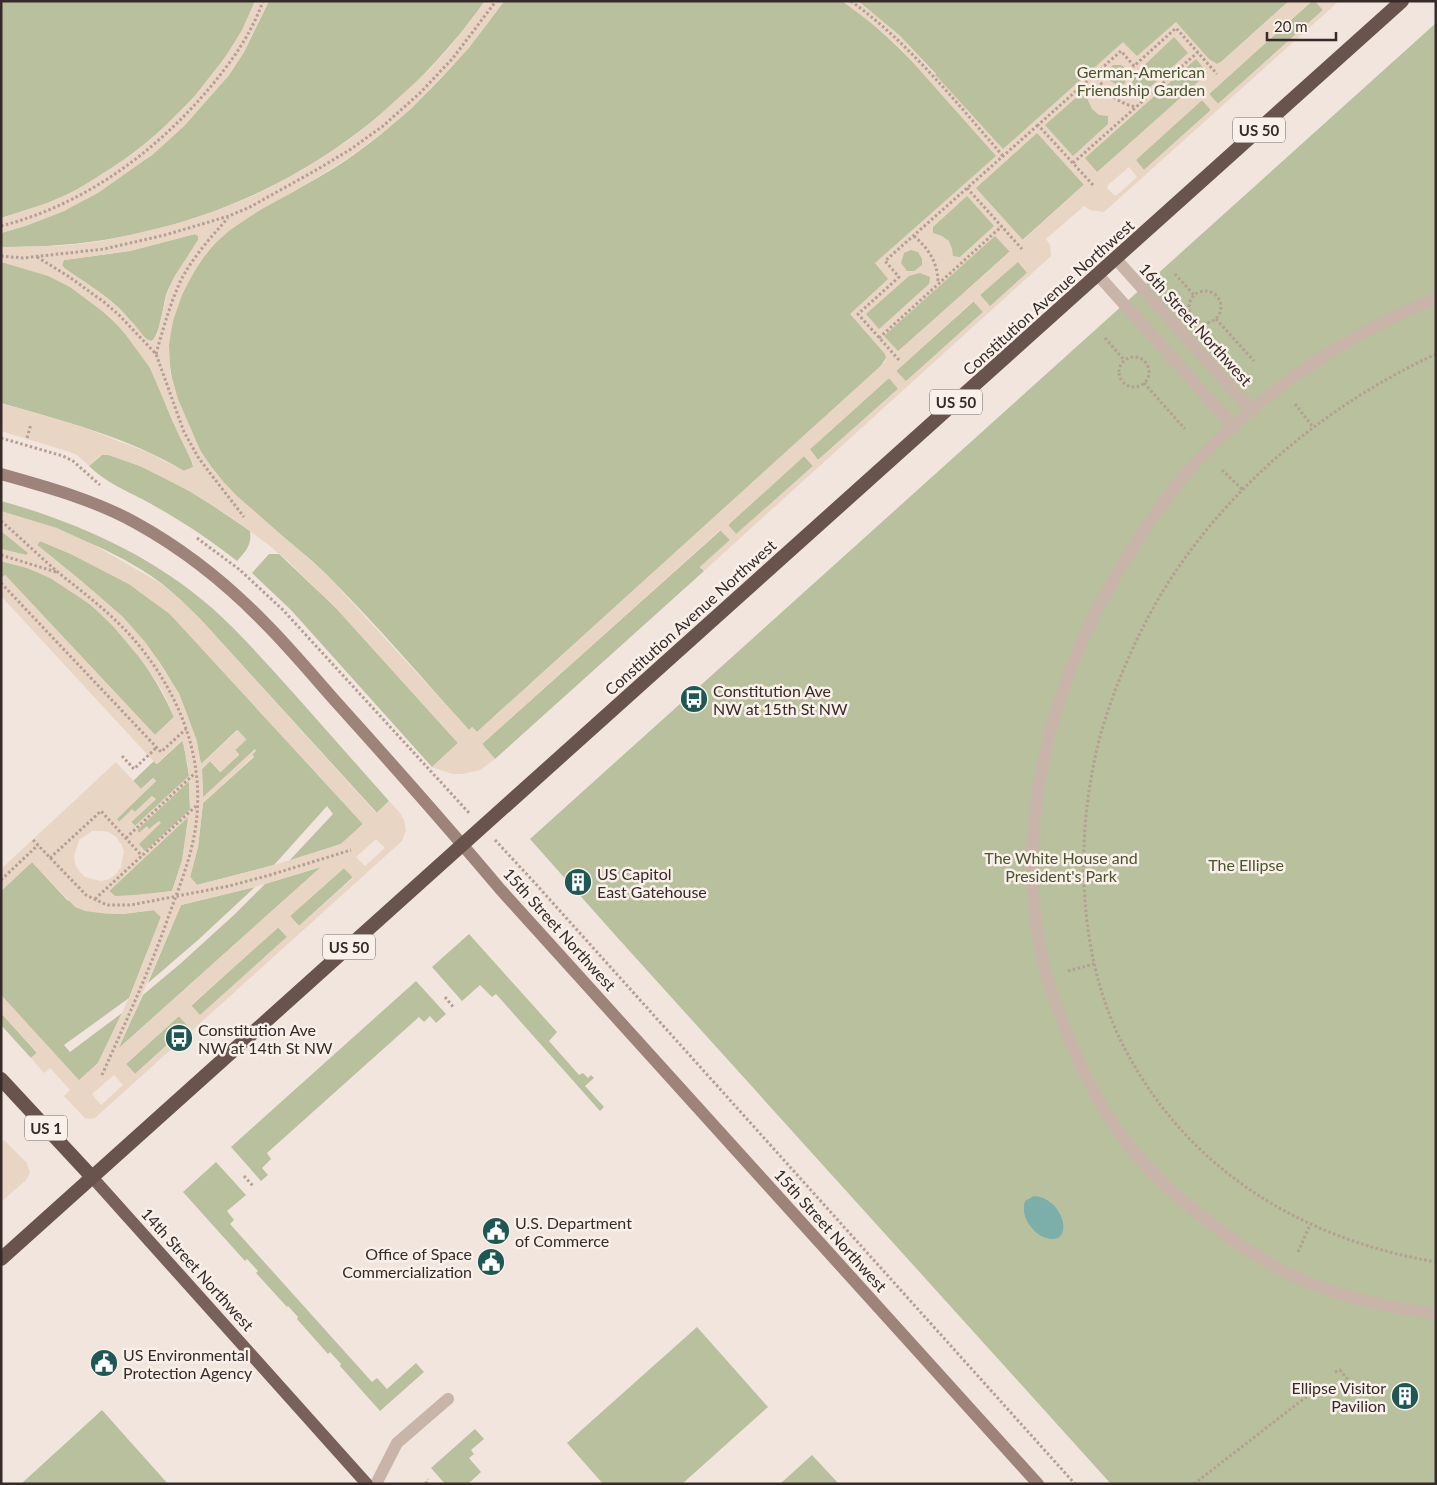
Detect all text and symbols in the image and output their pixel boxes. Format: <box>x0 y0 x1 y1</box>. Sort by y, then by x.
scale bar <box>1267 10 1336 42</box>
text: 20 m <box>1274 17 1308 35</box>
park label: German-American Friendship Garden <box>1077 62 1205 99</box>
road number: US 50 <box>1233 118 1285 142</box>
street label: Constitution Avenue Northwest <box>959 215 1138 379</box>
street label: 16th Street Northwest <box>1136 259 1256 389</box>
road number: US 50 <box>930 390 982 414</box>
street label: Constitution Avenue Northwest <box>601 535 780 699</box>
place label: Constitution Ave NW at 15th St NW <box>713 681 848 718</box>
bus stop icon: Constitution Ave NW at 15th St NW <box>679 684 709 714</box>
park label: The White House and President's Park <box>984 848 1138 885</box>
park label: The Ellipse <box>1208 855 1284 874</box>
street label: 15th Street Northwest <box>500 864 620 994</box>
place label: US Capitol East Gatehouse <box>597 864 707 901</box>
building icon: US Capitol East Gatehouse <box>563 867 593 897</box>
road number: US 50 <box>323 934 375 960</box>
place label: Constitution Ave NW at 14th St NW <box>198 1020 333 1057</box>
bus stop icon: Constitution Ave NW at 14th St NW <box>164 1023 194 1053</box>
road number: US 1 <box>25 1116 67 1140</box>
street label: 15th Street Northwest <box>771 1165 891 1295</box>
street label: 14th Street Northwest <box>138 1204 258 1334</box>
place label: U.S. Department of Commerce <box>515 1213 632 1250</box>
public building icon: U.S. Department of Commerce <box>481 1216 511 1246</box>
place label: Office of Space Commercialization <box>342 1244 472 1281</box>
public building icon: Office of Space Commercialization <box>476 1247 506 1277</box>
place label: US Environmental Protection Agency <box>123 1345 253 1382</box>
public building icon: US Environmental Protection Agency <box>89 1348 119 1378</box>
place label: Ellipse Visitor Pavilion <box>1292 1378 1386 1415</box>
building icon: Ellipse Visitor Pavilion <box>1390 1381 1420 1411</box>

